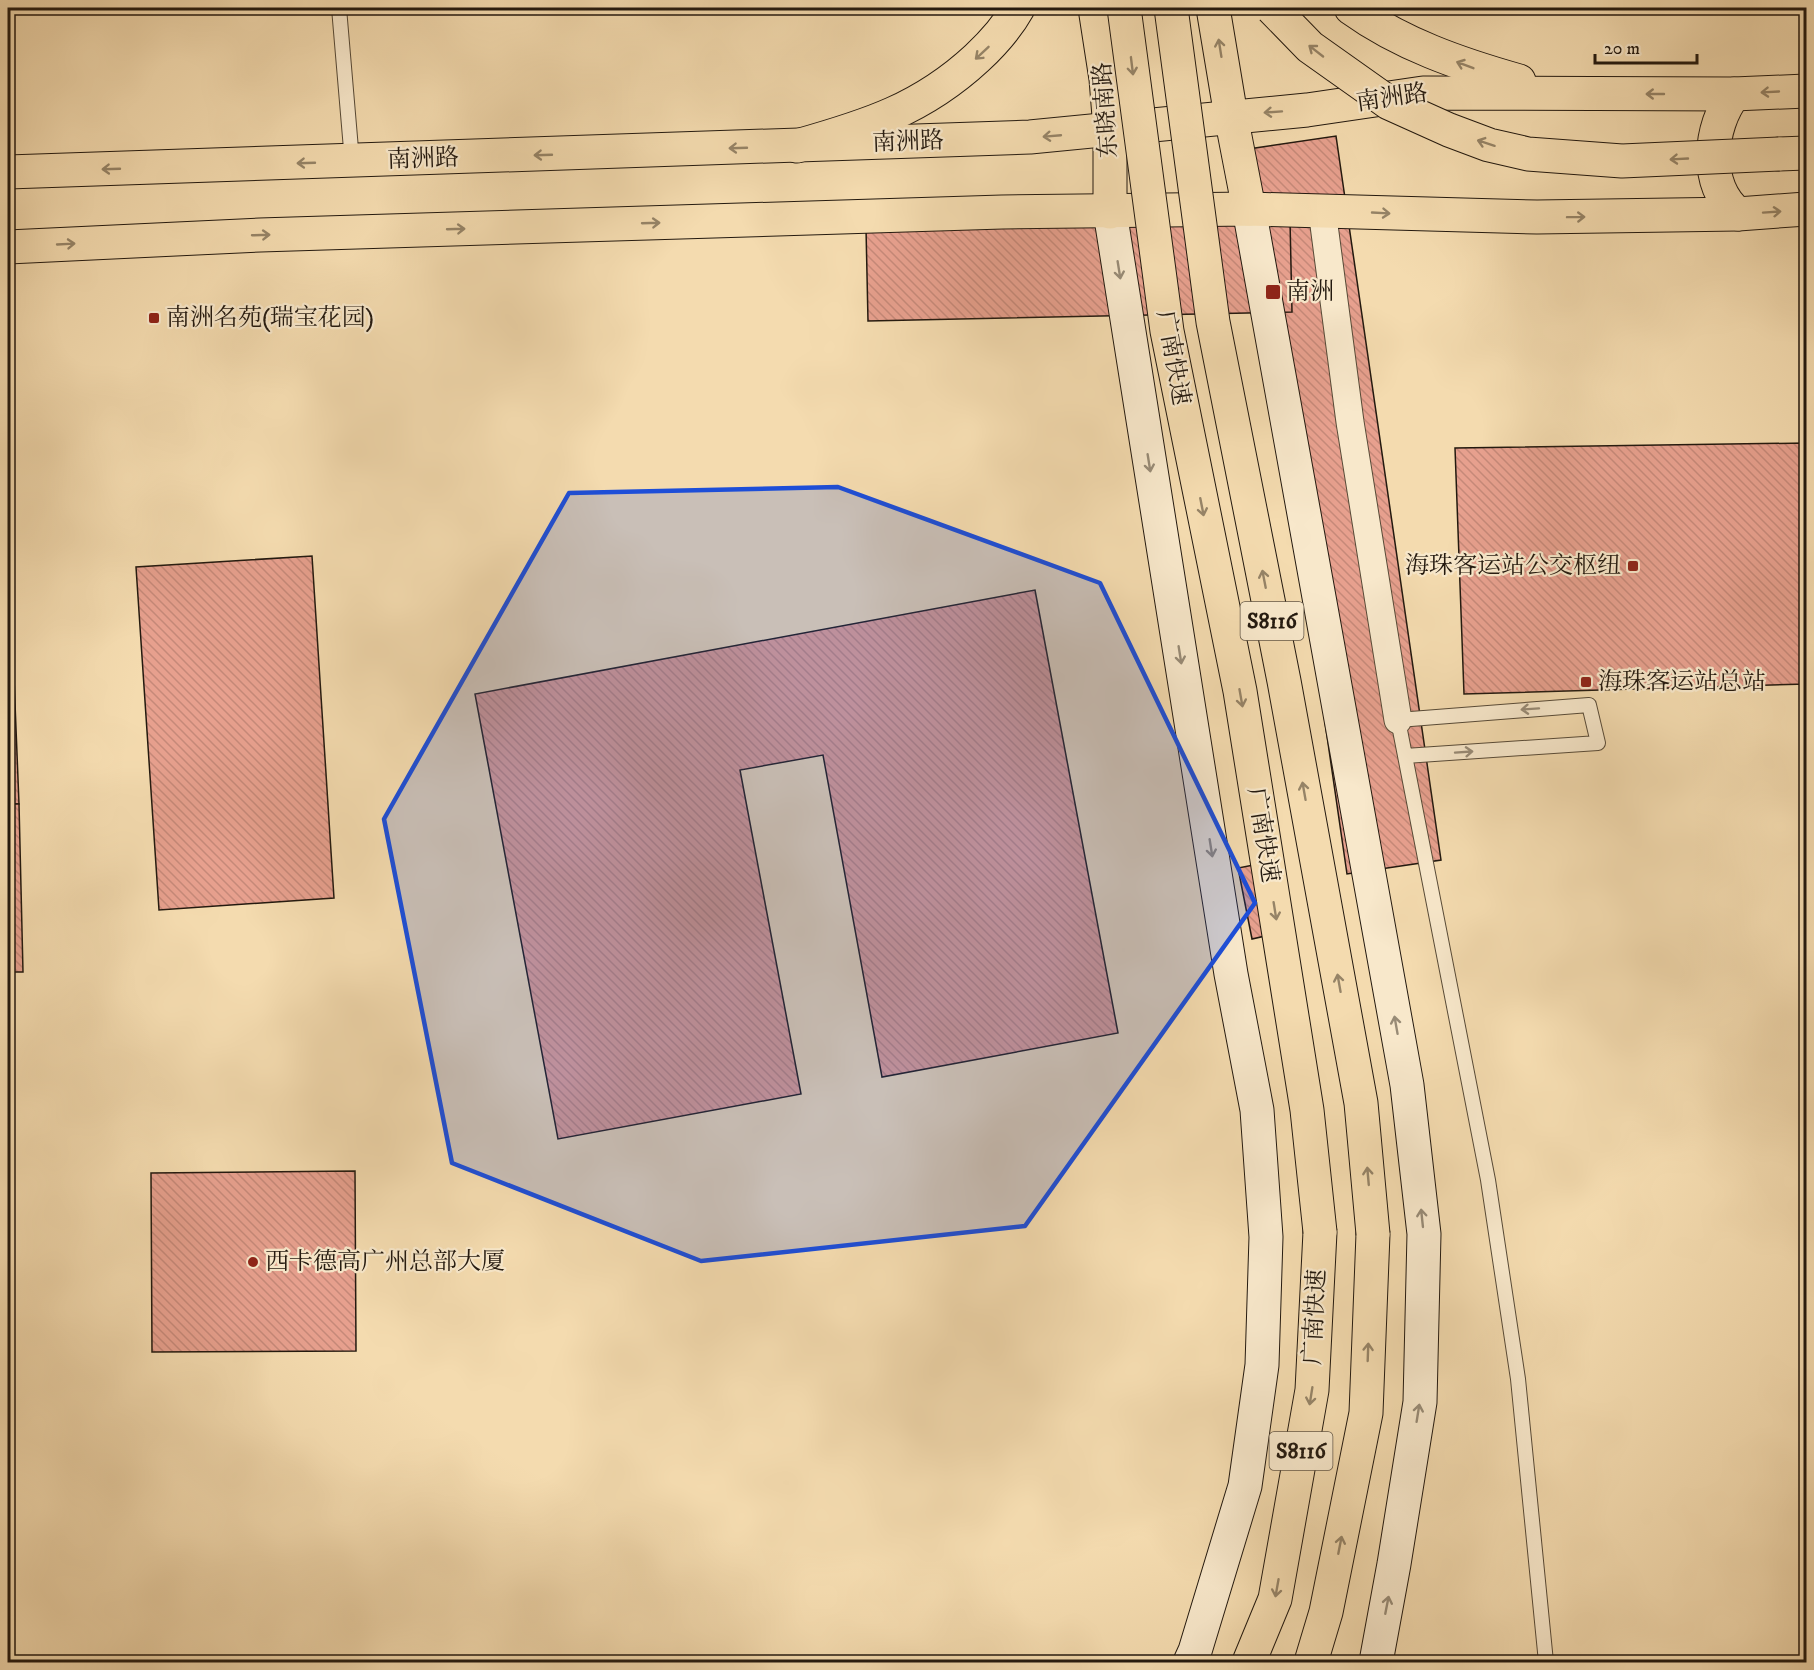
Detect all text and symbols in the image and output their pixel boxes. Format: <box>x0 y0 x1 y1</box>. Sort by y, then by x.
scale bar <box>1595 27 1697 65</box>
text: 20 m <box>1604 38 1640 60</box>
one-way arrow <box>1214 39 1225 59</box>
one-way arrow <box>1308 44 1324 57</box>
one-way arrow <box>974 46 989 61</box>
one-way arrow <box>1127 55 1138 75</box>
one-way arrow <box>1456 58 1474 69</box>
street label: 东晓南路 <box>1088 61 1124 159</box>
street label: 南洲路 <box>1354 78 1430 118</box>
one-way arrow <box>1761 87 1781 98</box>
one-way arrow <box>1645 88 1665 99</box>
one-way arrow <box>1263 107 1283 118</box>
street label: 南洲路 <box>871 126 945 158</box>
one-way arrow <box>1042 131 1062 142</box>
one-way arrow <box>1477 137 1496 148</box>
street label: 南洲路 <box>386 143 460 175</box>
one-way arrow <box>729 143 749 154</box>
one-way arrow <box>534 149 554 161</box>
one-way arrow <box>1669 153 1689 164</box>
one-way arrow <box>297 157 317 169</box>
one-way arrow <box>102 163 122 174</box>
one-way arrow <box>1762 206 1782 217</box>
one-way arrow <box>1370 207 1390 219</box>
one-way arrow <box>1565 211 1585 222</box>
one-way arrow <box>640 217 660 228</box>
one-way arrow <box>445 223 465 235</box>
one-way arrow <box>250 230 270 241</box>
one-way arrow <box>55 239 75 250</box>
one-way arrow <box>1113 260 1124 280</box>
place label: 南洲 <box>1286 277 1334 307</box>
marker: 南洲 <box>1264 283 1282 301</box>
place label: 南洲名苑(瑞宝花园) <box>166 303 374 333</box>
street label: 广南快速 <box>1150 308 1196 408</box>
marker: 南洲名苑(瑞宝花园) <box>147 311 161 325</box>
one-way arrow <box>1144 452 1155 472</box>
one-way arrow <box>1197 496 1208 516</box>
place label: 海珠客运站公交枢纽 <box>1405 551 1621 581</box>
marker: 海珠客运站公交枢纽 <box>1626 559 1640 573</box>
one-way arrow <box>1258 570 1269 589</box>
road number: S8116 <box>1240 602 1304 640</box>
one-way arrow <box>1175 645 1186 665</box>
place label: 海珠客运站总站 <box>1598 667 1766 697</box>
marker: 海珠客运站总站 <box>1579 675 1593 689</box>
one-way arrow <box>1235 687 1246 707</box>
one-way arrow <box>1521 703 1541 714</box>
one-way arrow <box>1453 746 1473 757</box>
one-way arrow <box>1298 782 1309 801</box>
street label: 广南快速 <box>1241 785 1285 885</box>
one-way arrow <box>1205 838 1216 857</box>
one-way arrow <box>1270 901 1281 920</box>
one-way arrow <box>1333 973 1344 993</box>
one-way arrow <box>1390 1015 1401 1035</box>
one-way arrow <box>1362 1166 1373 1186</box>
one-way arrow <box>1416 1208 1427 1228</box>
place label: 西卡德高广州总部大厦 <box>265 1247 505 1277</box>
marker: 西卡德高广州总部大厦 <box>246 1255 260 1269</box>
street label: 广南快速 <box>1298 1268 1332 1366</box>
one-way arrow <box>1362 1343 1374 1363</box>
one-way arrow <box>1305 1385 1316 1405</box>
one-way arrow <box>1413 1403 1424 1423</box>
road number: S8116 <box>1270 1432 1332 1470</box>
one-way arrow <box>1335 1535 1346 1555</box>
one-way arrow <box>1271 1577 1282 1597</box>
one-way arrow <box>1382 1596 1393 1615</box>

